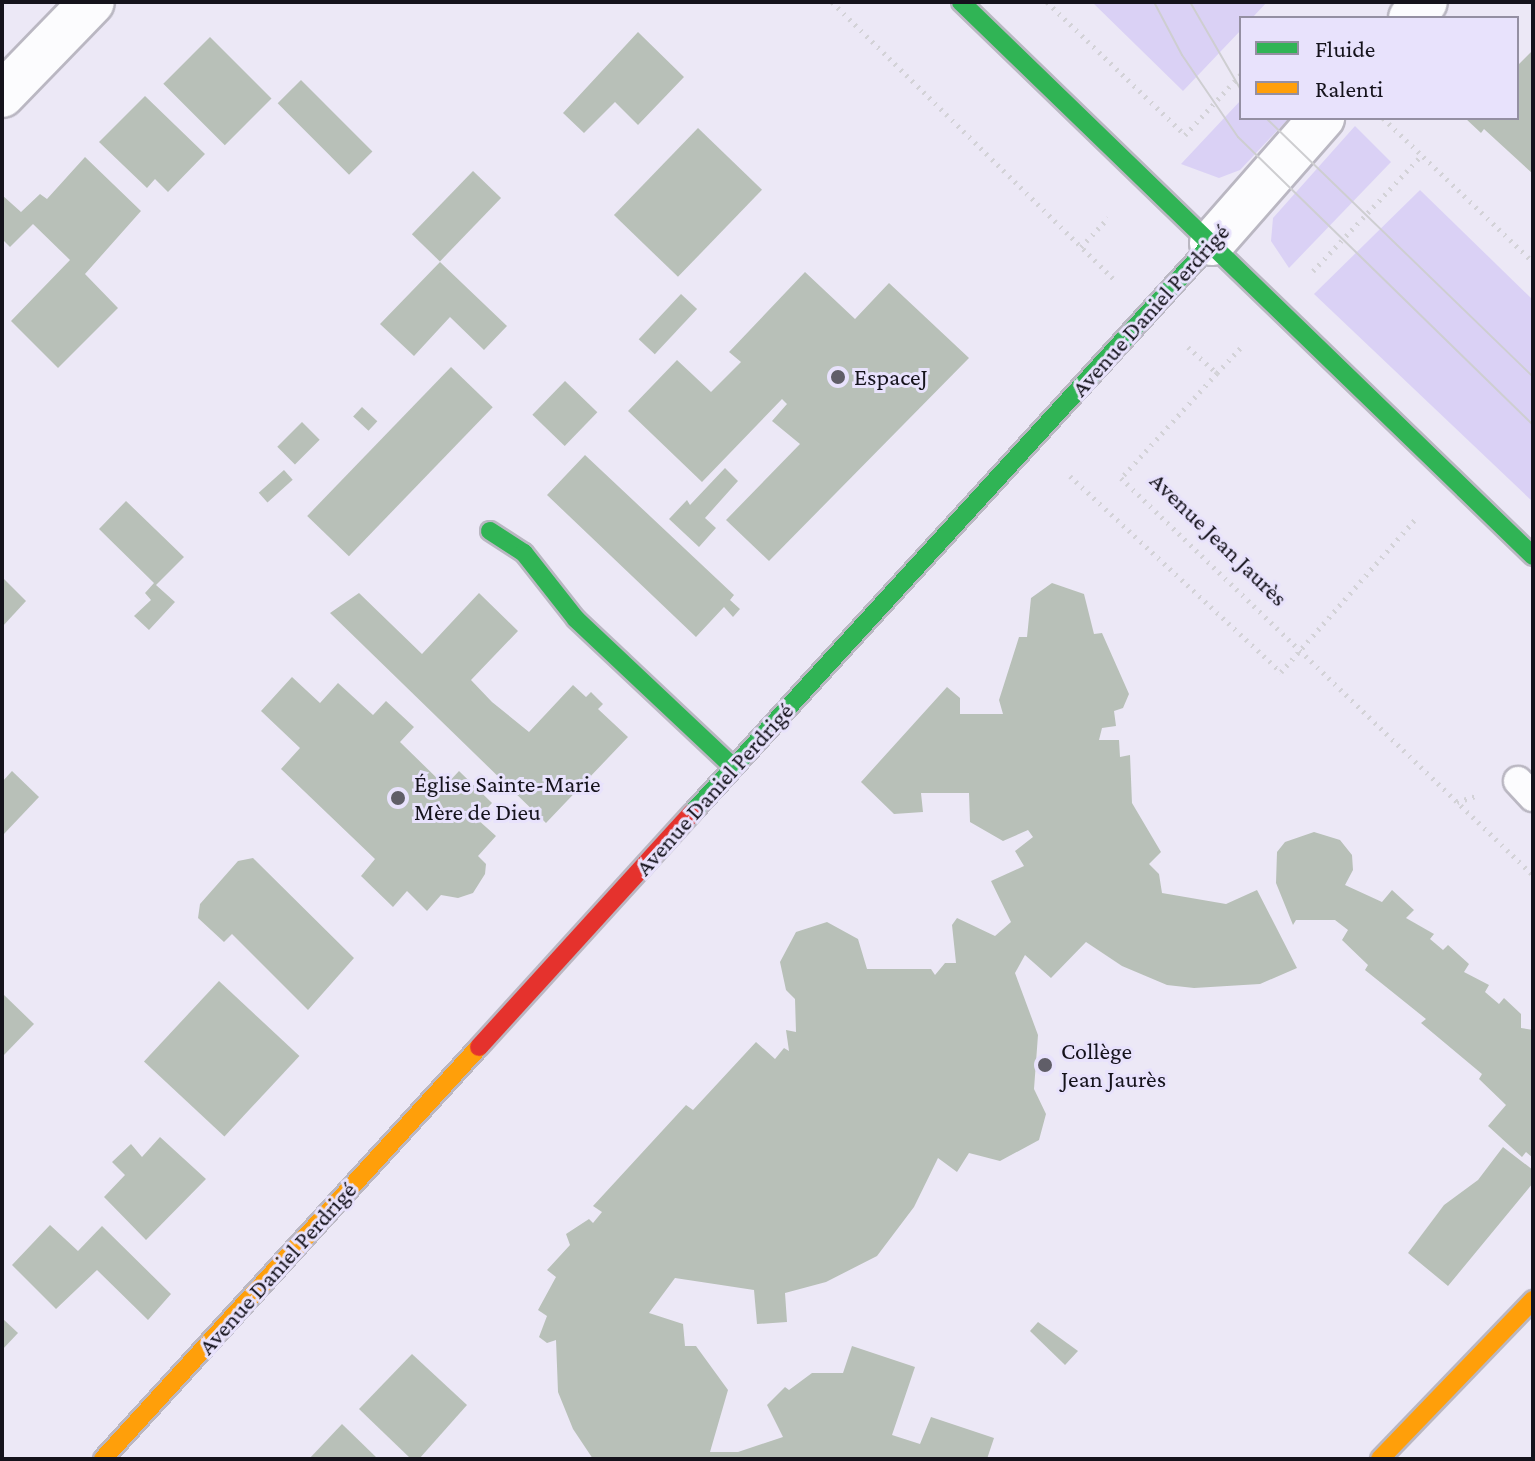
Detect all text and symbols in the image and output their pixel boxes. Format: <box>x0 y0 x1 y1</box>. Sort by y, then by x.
legend <box>1239 16 1519 120</box>
text: Fluide <box>1315 35 1375 62</box>
text: Ralenti <box>1315 75 1383 102</box>
street label: Avenue Daniel Perdrigé <box>1065 218 1235 402</box>
place label: EspaceJ <box>854 363 928 391</box>
marker: EspaceJ <box>829 368 847 386</box>
street label: Avenue Jean Jaurès <box>1144 466 1294 612</box>
street label: Avenue Daniel Perdrigé <box>629 697 799 881</box>
place label: Église Sainte-Marie Mère de Dieu <box>414 770 601 826</box>
marker: Église Sainte-Marie Mère de Dieu <box>389 789 407 807</box>
place label: Collège Jean Jaurès <box>1061 1037 1166 1093</box>
marker: Collège Jean Jaurès <box>1036 1056 1054 1074</box>
street label: Avenue Daniel Perdrigé <box>192 1176 362 1360</box>

